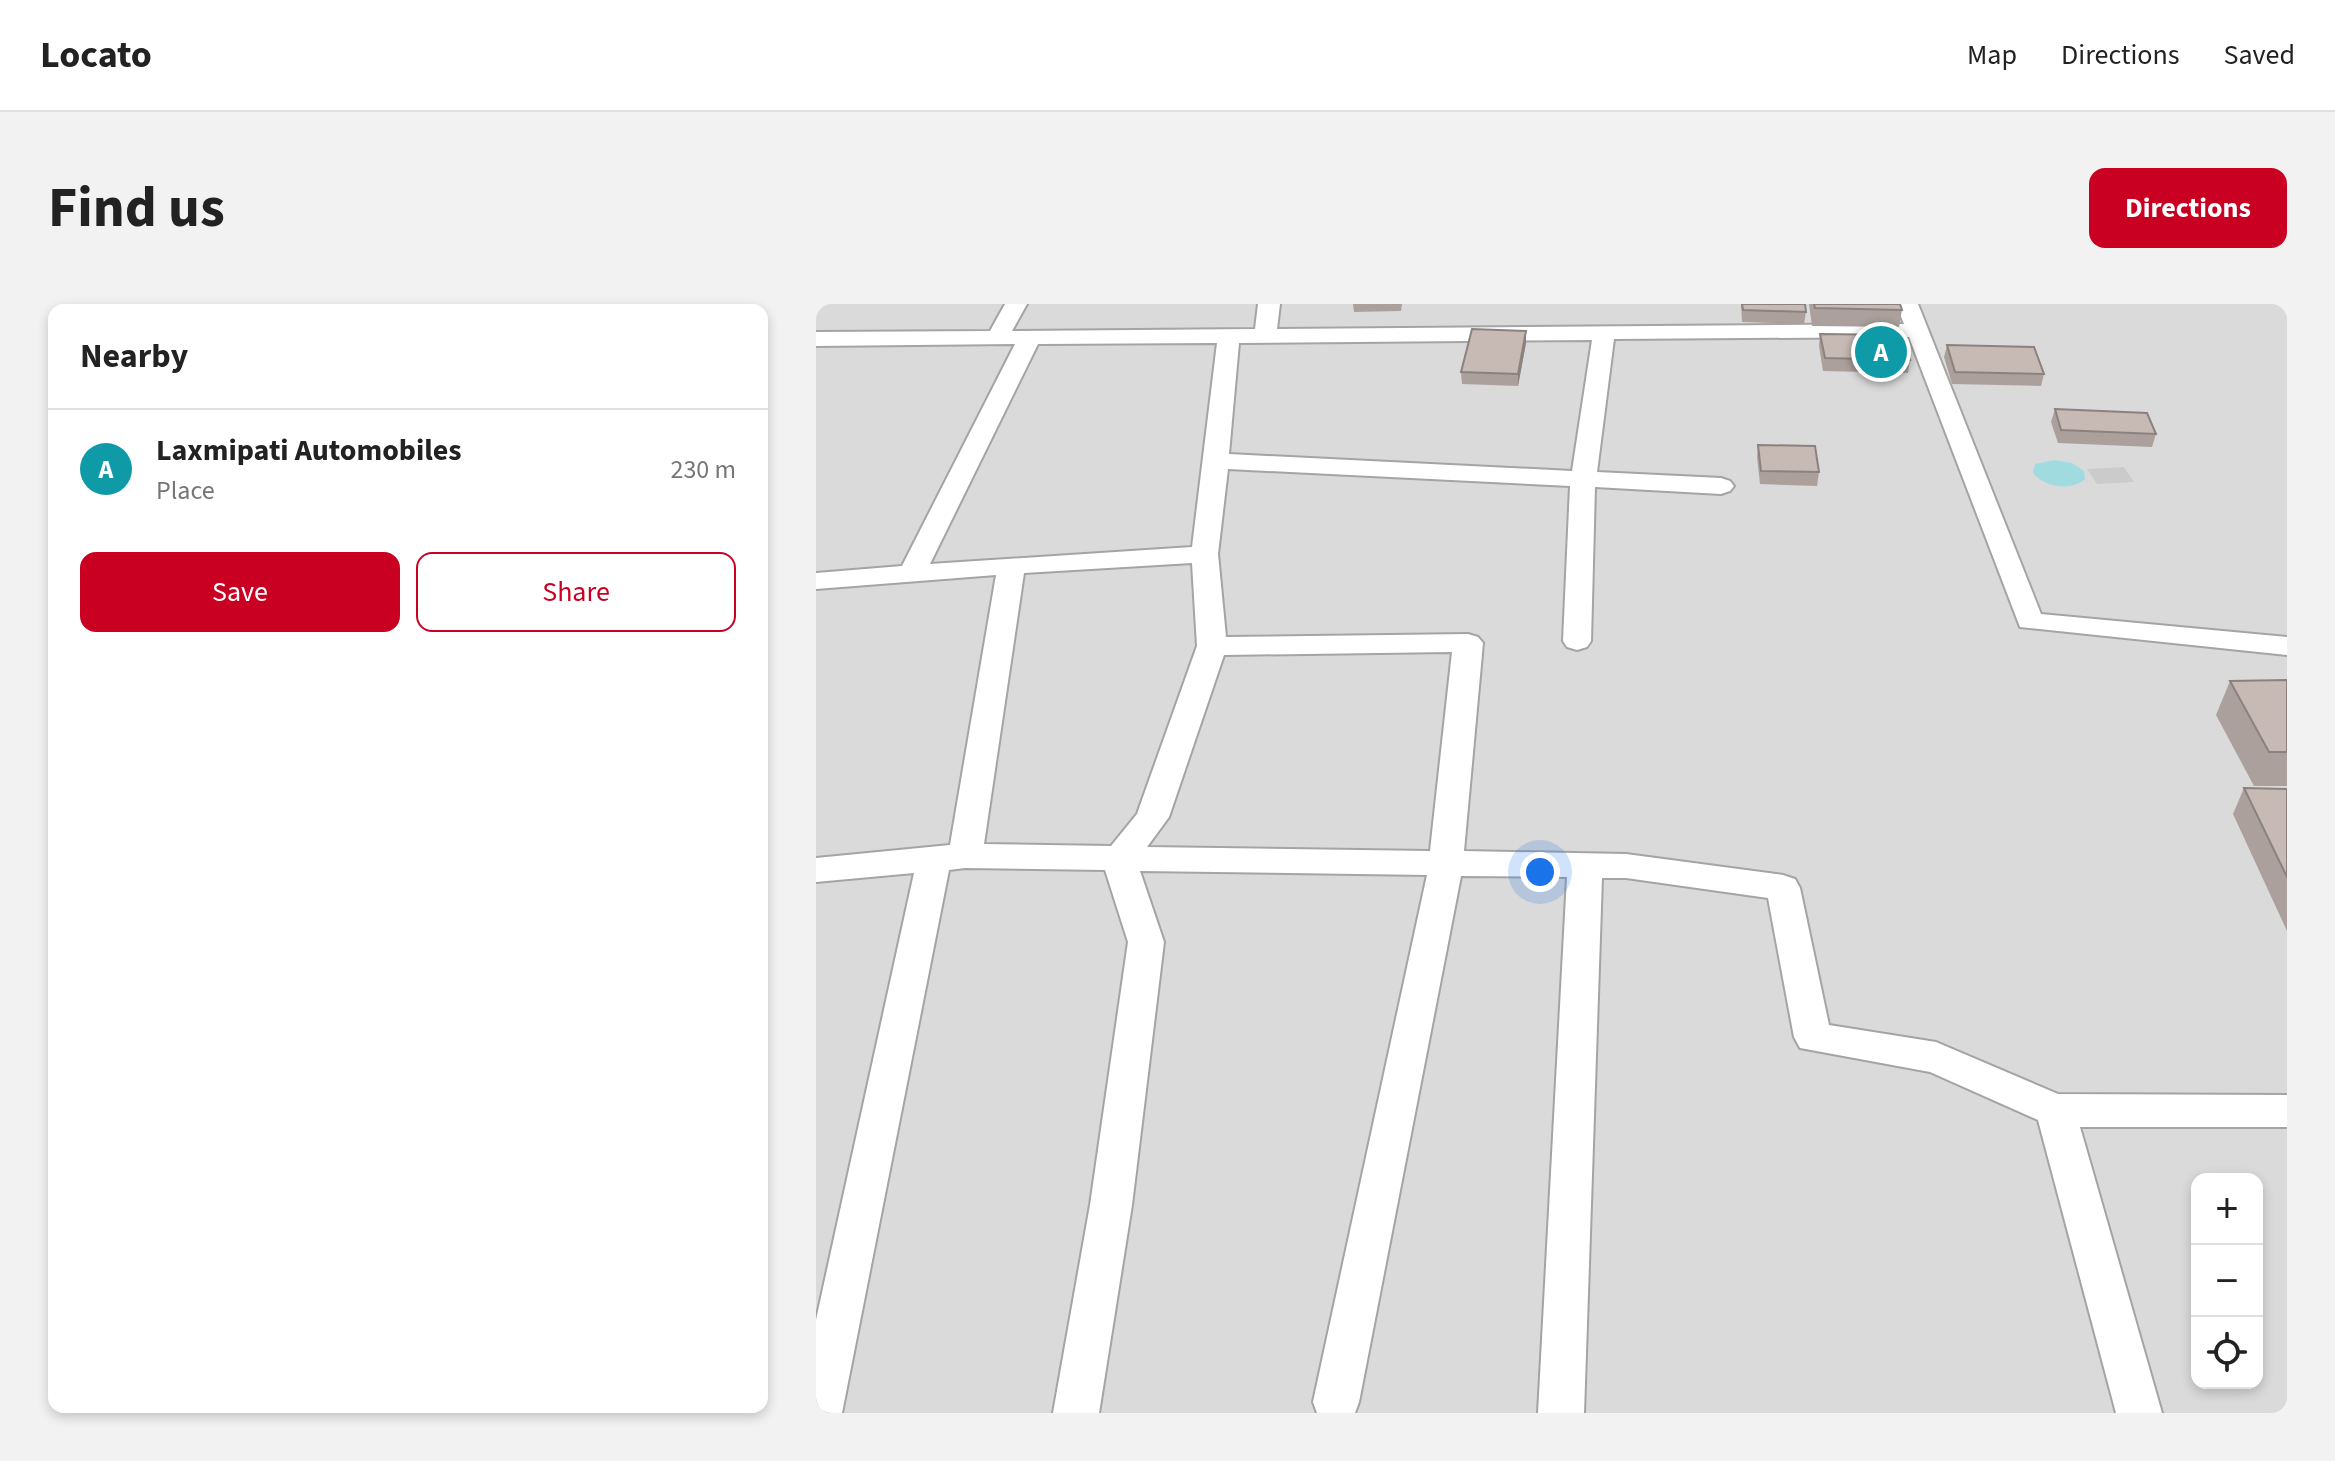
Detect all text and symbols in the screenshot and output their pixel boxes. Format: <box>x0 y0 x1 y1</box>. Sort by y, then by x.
text: Locato <box>40 28 152 82</box>
text: Map <box>1967 35 2017 75</box>
text: Directions <box>2061 35 2180 75</box>
text: Saved <box>2224 35 2295 75</box>
button: Directions <box>2089 168 2287 248</box>
text: Find us <box>48 169 225 248</box>
pin: A <box>1855 322 1907 382</box>
text: Nearby <box>80 332 188 381</box>
text: Laxmipati Automobiles <box>156 429 462 472</box>
text: A <box>99 451 113 488</box>
text: 230 m <box>670 451 736 488</box>
text: Place <box>156 472 215 509</box>
button: Save <box>80 552 400 632</box>
button: Share <box>416 552 736 632</box>
your location <box>1520 852 1560 892</box>
map controls <box>2191 1173 2263 1389</box>
button: + <box>2191 1173 2263 1245</box>
button: − <box>2191 1245 2263 1317</box>
button: locate <box>2191 1317 2263 1389</box>

